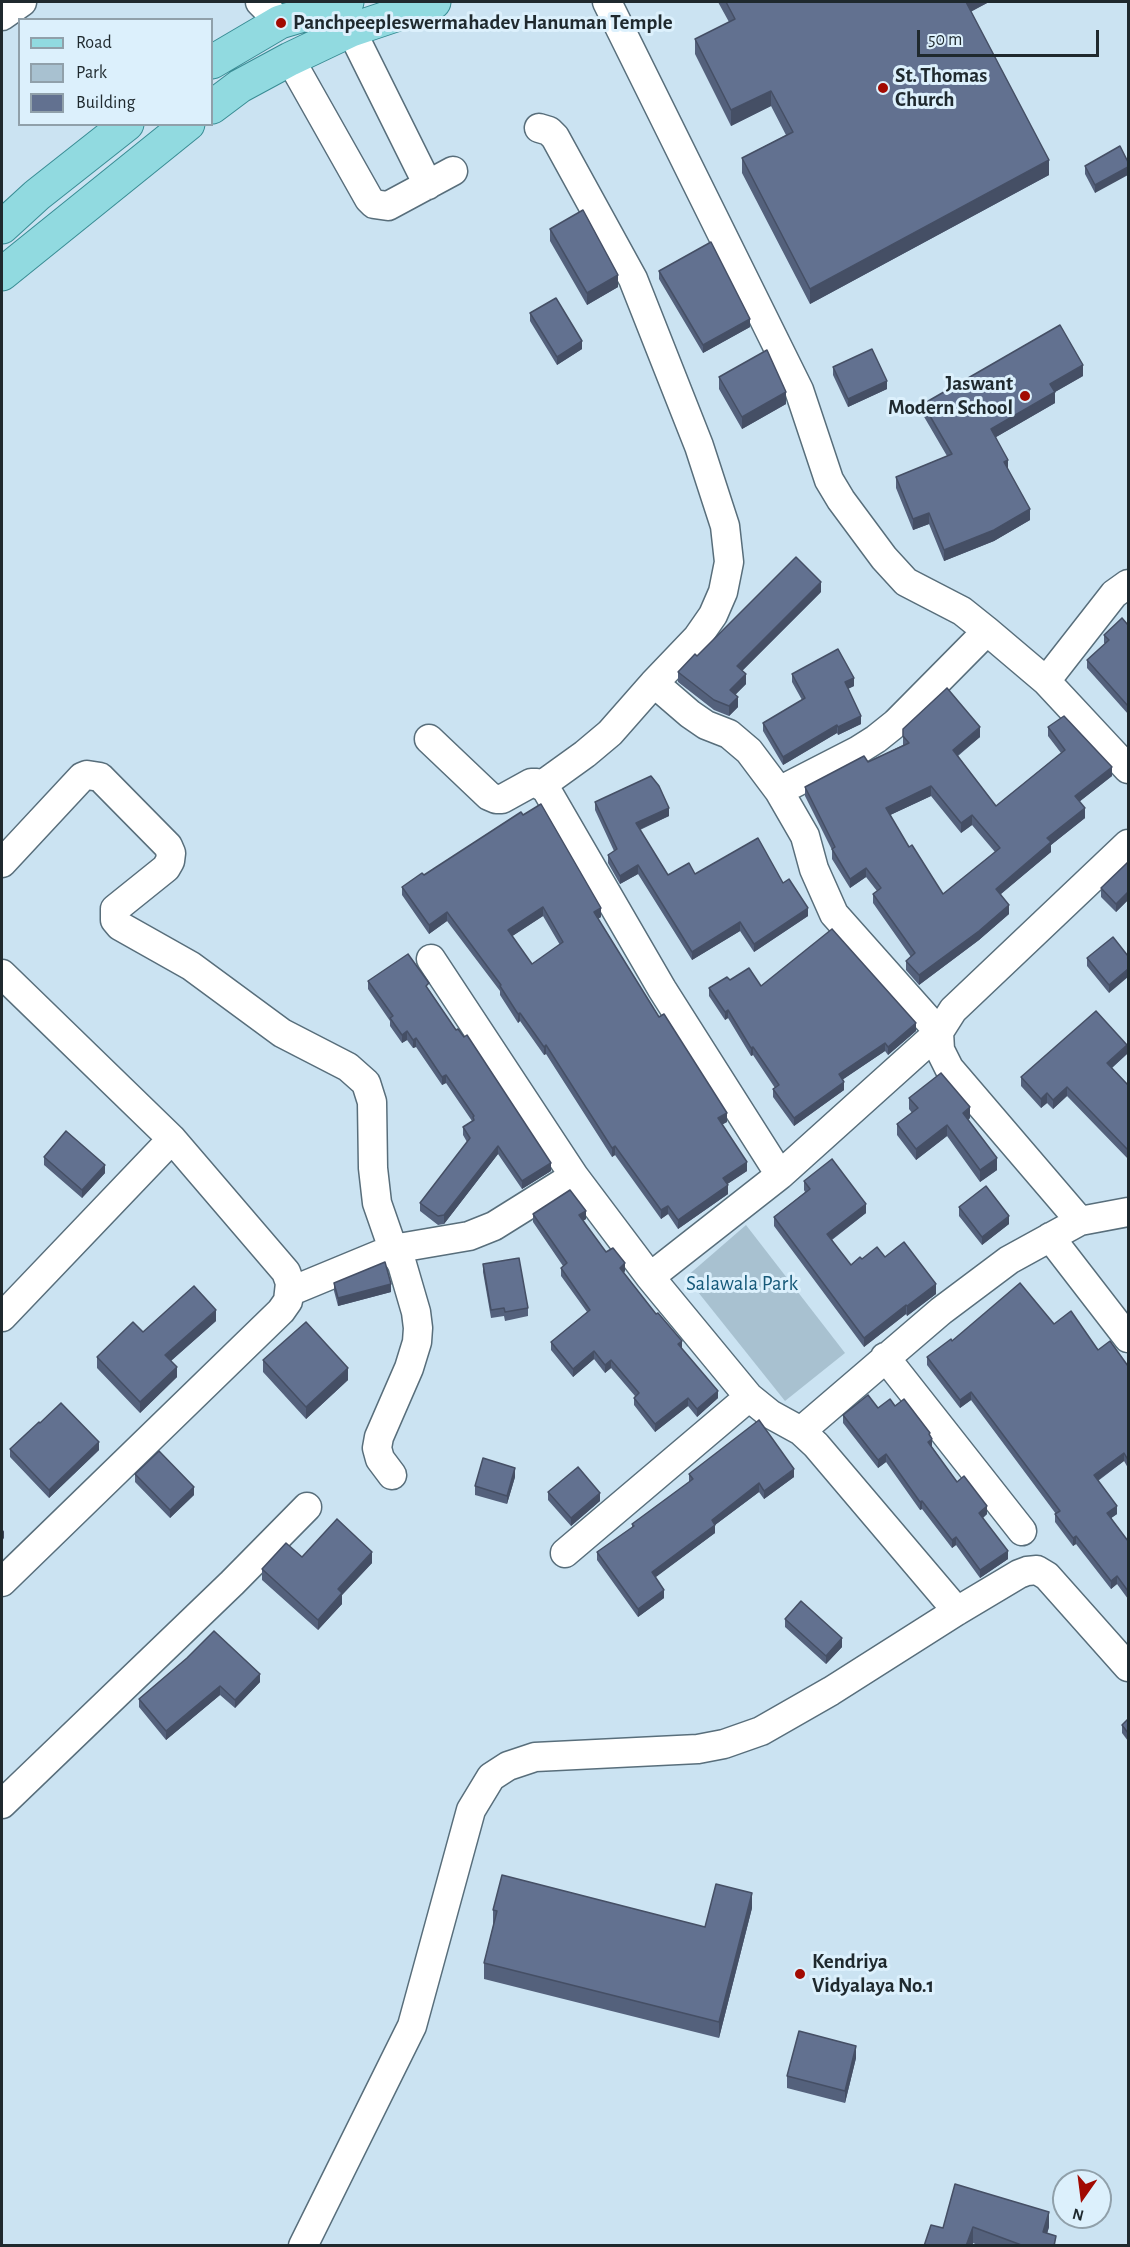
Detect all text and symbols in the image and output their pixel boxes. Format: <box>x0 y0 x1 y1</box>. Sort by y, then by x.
place label: Panchpeepleswermahadev Hanuman Temple <box>293 10 673 36</box>
marker: Panchpeepleswermahadev Hanuman Temple <box>274 16 288 30</box>
legend <box>18 18 213 126</box>
scale bar <box>920 18 1102 56</box>
text: 50 m <box>928 31 962 49</box>
text: Road <box>76 34 112 52</box>
place label: St. Thomas Church <box>895 63 987 113</box>
text: Park <box>76 64 107 82</box>
marker: St. Thomas Church <box>876 81 890 95</box>
text: Building <box>76 94 135 112</box>
place label: Jaswant Modern School <box>888 371 1013 421</box>
marker: Jaswant Modern School <box>1018 389 1032 403</box>
park label: Salawala Park <box>686 1271 798 1297</box>
place label: Kendriya Vidyalaya No.1 <box>812 1949 934 1999</box>
marker: Kendriya Vidyalaya No.1 <box>793 1967 807 1981</box>
north arrow <box>1052 2169 1112 2229</box>
text: N <box>1071 2205 1085 2224</box>

